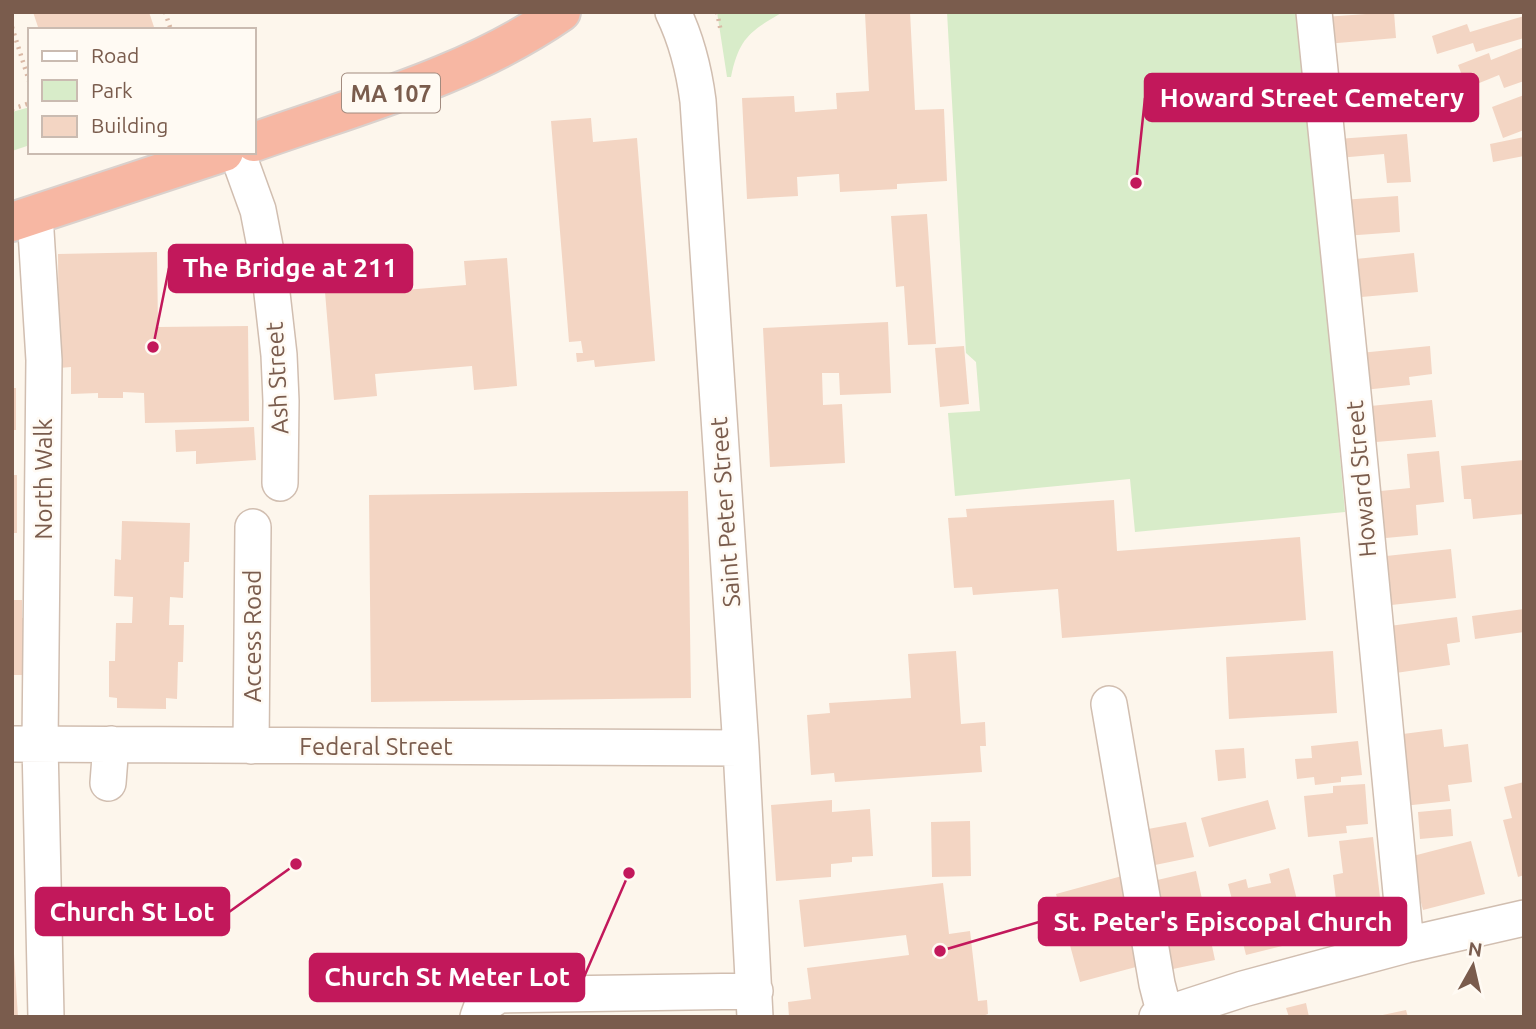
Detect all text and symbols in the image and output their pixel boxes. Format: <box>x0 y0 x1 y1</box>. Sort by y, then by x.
legend <box>28 28 256 154</box>
text: Road <box>91 43 139 67</box>
road number: MA 107 <box>342 74 440 113</box>
callout: Howard Street Cemetery <box>1145 74 1478 121</box>
text: Park <box>91 78 133 102</box>
text: Howard Street Cemetery <box>1160 83 1464 112</box>
text: Building <box>91 113 168 137</box>
callout: The Bridge at 211 <box>169 245 412 292</box>
text: The Bridge at 211 <box>183 253 397 282</box>
street label: Ash Street <box>261 321 293 435</box>
street label: Howard Street <box>1341 399 1381 559</box>
street label: Saint Peter Street <box>705 415 745 608</box>
street label: North Walk <box>30 418 57 540</box>
street label: Access Road <box>239 570 266 702</box>
street label: Federal Street <box>299 733 453 760</box>
callout: Church St Lot <box>36 888 229 935</box>
text: Church St Lot <box>50 897 214 926</box>
callout: St. Peter's Episcopal Church <box>1039 898 1406 945</box>
text: St. Peter's Episcopal Church <box>1054 907 1392 936</box>
north arrow <box>1438 931 1508 1001</box>
text: N <box>1467 937 1484 961</box>
callout: Church St Meter Lot <box>310 954 584 1001</box>
text: Church St Meter Lot <box>324 962 570 991</box>

